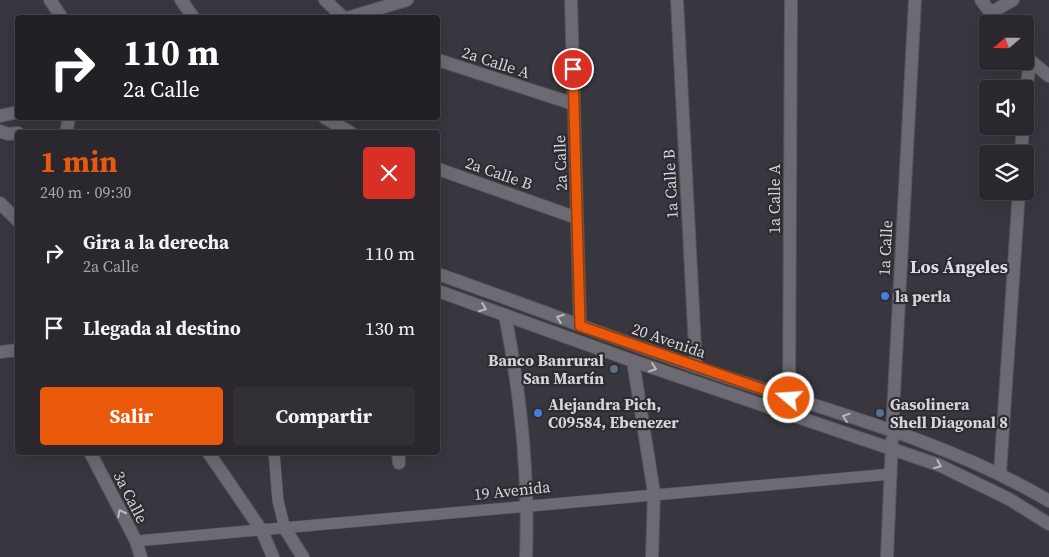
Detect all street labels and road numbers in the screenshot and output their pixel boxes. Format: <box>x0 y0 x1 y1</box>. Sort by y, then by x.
street label: 2a Calle A <box>459 41 533 83</box>
street label: 2a Calle <box>548 135 572 191</box>
street label: 1a Calle B <box>657 149 683 219</box>
street label: 2a Calle B <box>463 151 535 195</box>
street label: 1a Calle A <box>763 164 785 234</box>
street label: 1a Calle <box>873 220 897 276</box>
street label: 20 Avenida <box>629 317 710 363</box>
street label: 3a Calle <box>109 467 153 527</box>
street label: 19 Avenida <box>473 475 552 505</box>

